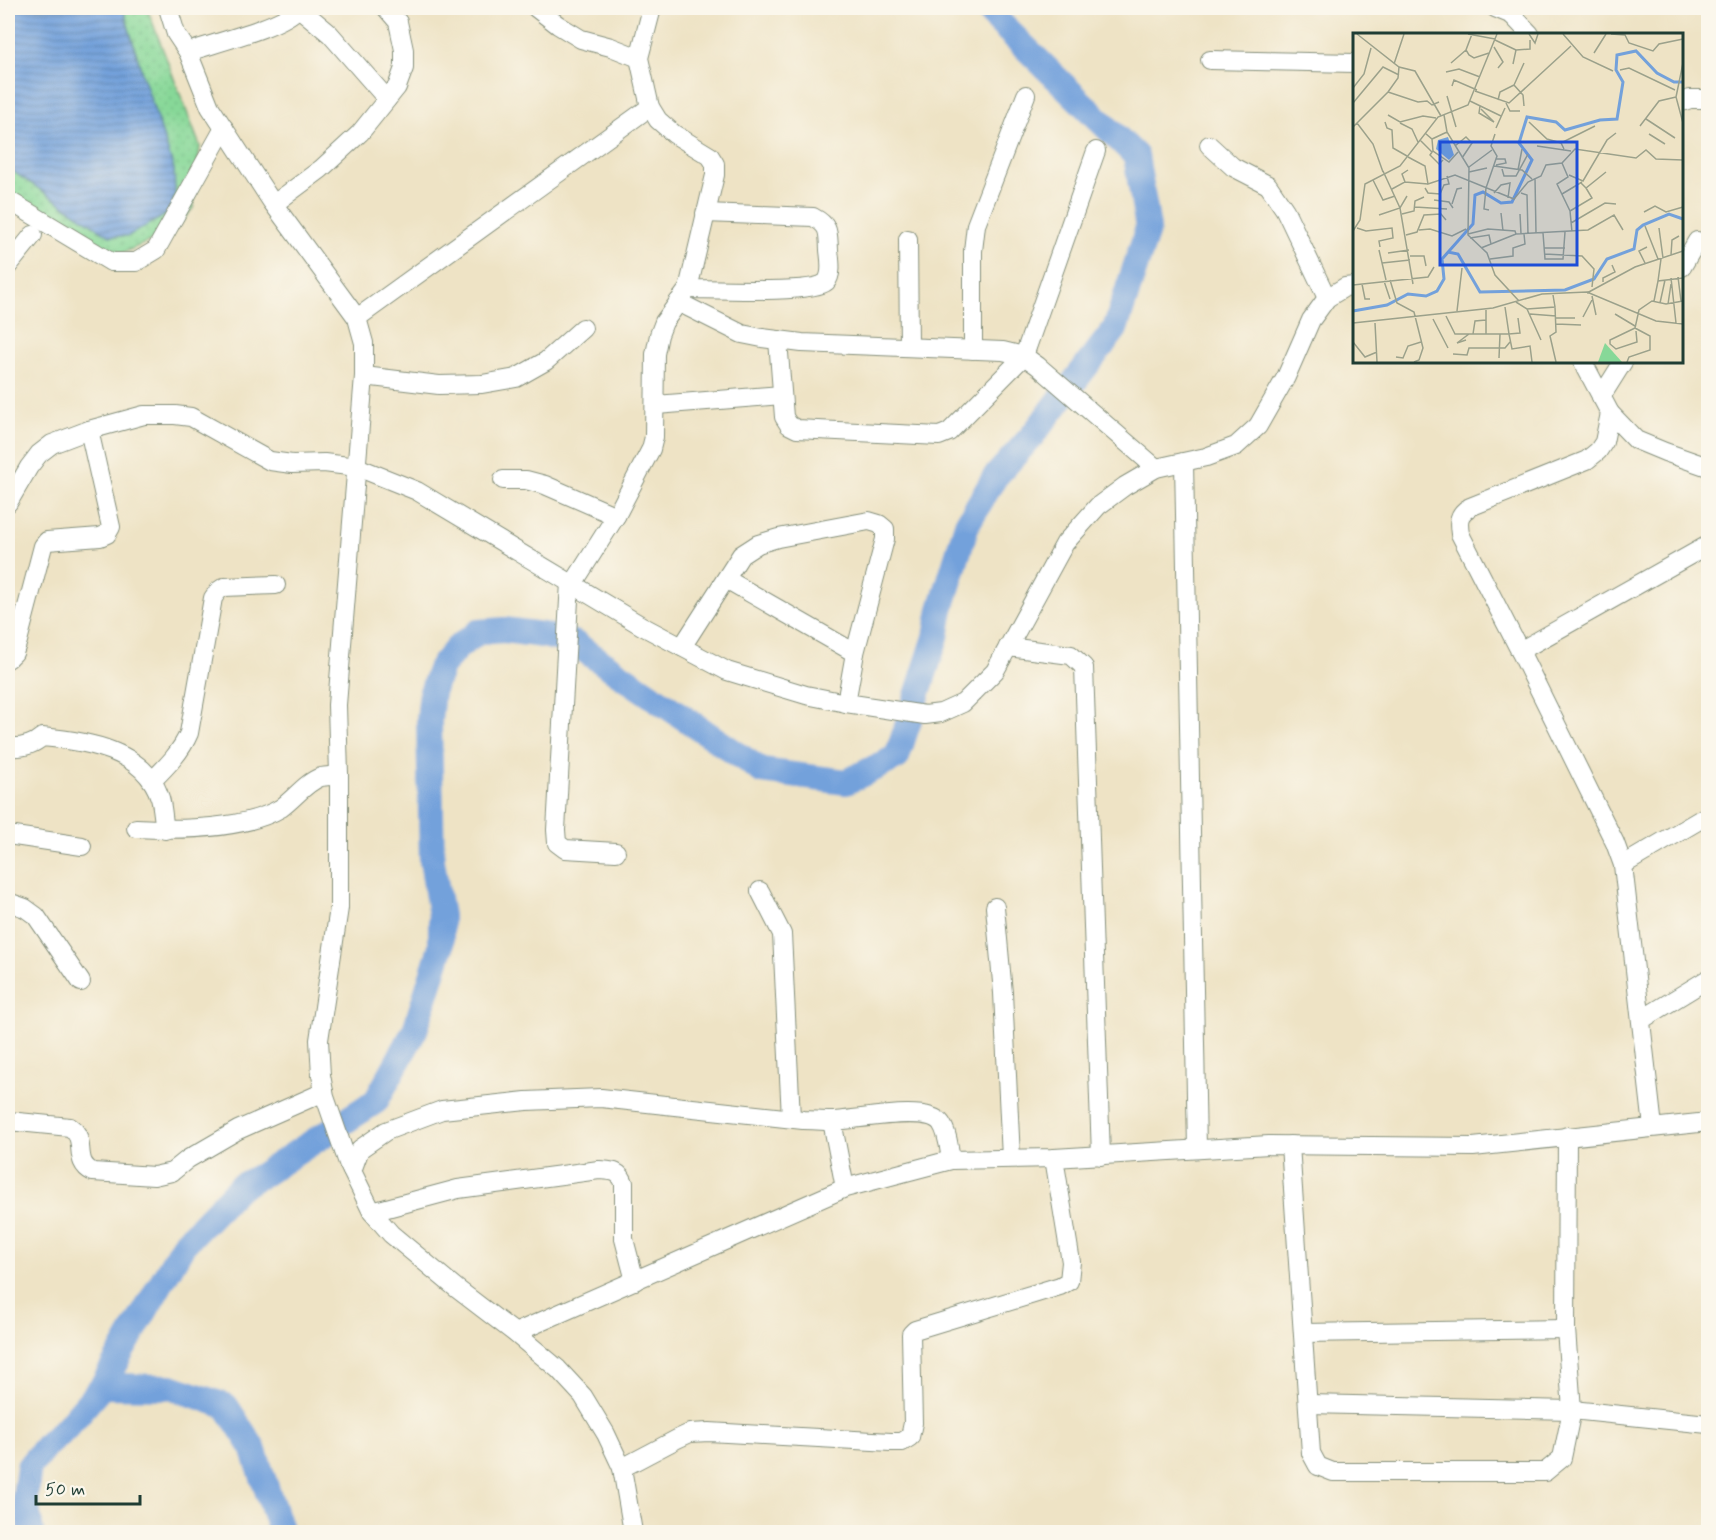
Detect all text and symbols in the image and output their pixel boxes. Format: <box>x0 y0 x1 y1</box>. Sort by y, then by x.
inset map <box>1353 33 1683 363</box>
scale bar <box>36 1468 140 1506</box>
text: 50 m <box>45 1478 85 1502</box>

